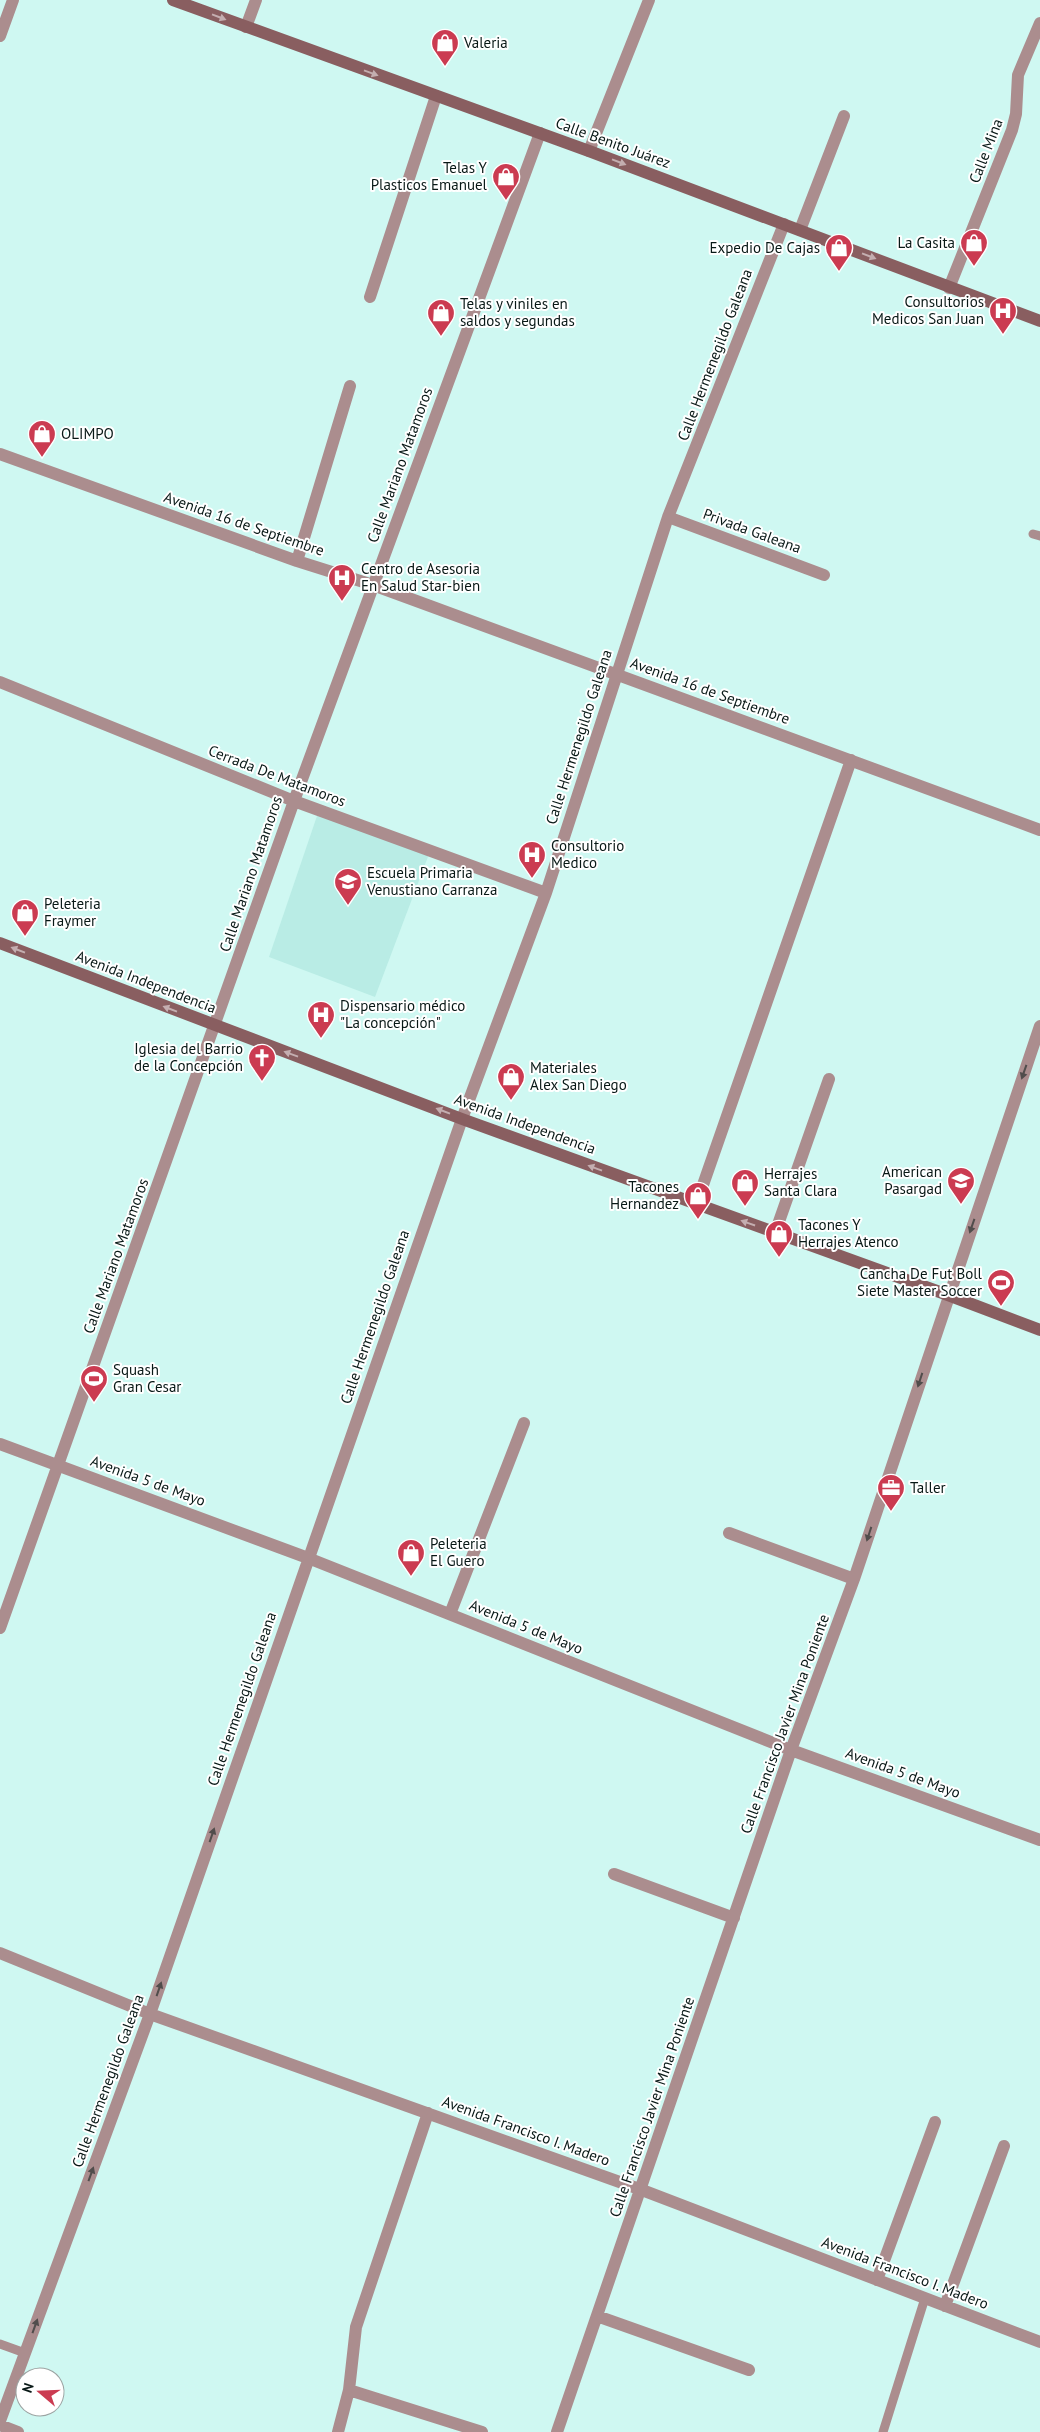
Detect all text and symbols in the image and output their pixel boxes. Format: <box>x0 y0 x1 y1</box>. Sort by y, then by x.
one-way arrow <box>211 14 226 21</box>
shop icon: Valeria <box>430 28 460 67</box>
place label: Valeria <box>463 33 508 52</box>
one-way arrow <box>364 69 379 77</box>
street label: Calle Benito Juárez <box>553 113 673 172</box>
street label: Calle Mina <box>965 116 1007 186</box>
place label: Telas Y Plasticos Emanuel <box>371 158 488 194</box>
one-way arrow <box>611 159 626 166</box>
shop icon: Telas Y Plasticos Emanuel <box>491 162 521 201</box>
shop icon: La Casita <box>959 228 989 267</box>
shop icon: Expedio De Cajas <box>824 233 854 272</box>
place label: La Casita <box>897 233 955 252</box>
place label: Expedio De Cajas <box>709 238 820 257</box>
one-way arrow <box>862 253 876 261</box>
street label: Calle Hermenegildo Galeana <box>673 266 756 443</box>
place label: Consultorios Medicos San Juan <box>872 292 984 328</box>
place label: Telas y viniles en saldos y segundas <box>460 294 575 330</box>
hospital icon: Consultorios Medicos San Juan <box>988 296 1018 335</box>
shop icon: Telas y viniles en saldos y segundas <box>426 298 456 337</box>
street label: Calle Mariano Matamoros <box>363 385 436 545</box>
shop icon: OLIMPO <box>27 419 57 458</box>
place label: OLIMPO <box>61 424 114 443</box>
street label: Avenida 16 de Septiembre <box>162 487 327 560</box>
street label: Privada Galeana <box>701 504 804 557</box>
place label: Centro de Asesoria En Salud Star-bien <box>361 559 480 595</box>
hospital icon: Centro de Asesoria En Salud Star-bien <box>327 563 357 602</box>
street label: Calle Hermenegildo Galeana <box>541 647 616 827</box>
street label: Avenida 16 de Septiembre <box>628 653 792 728</box>
street label: Cerrada De Matamoros <box>206 741 349 811</box>
street label: Calle Mariano Matamoros <box>215 793 286 954</box>
place label: Consultorio Medico <box>551 836 624 872</box>
hospital icon: Consultorio Medico <box>517 840 547 879</box>
place label: Escuela Primaria Venustiano Carranza <box>366 863 497 899</box>
school or university icon: Escuela Primaria Venustiano Carranza <box>333 867 363 906</box>
place label: Peleteria Fraymer <box>44 894 101 930</box>
shop icon: Peleteria Fraymer <box>10 898 40 937</box>
one-way arrow <box>10 946 25 954</box>
street label: Avenida Independencia <box>73 946 219 1017</box>
place label: Dispensario médico "La concepción" <box>340 996 465 1032</box>
hospital icon: Dispensario médico "La concepción" <box>306 1000 336 1039</box>
one-way arrow <box>162 1005 177 1012</box>
place label: Iglesia del Barrio de la Concepción <box>134 1039 243 1075</box>
church icon: Iglesia del Barrio de la Concepción <box>247 1043 277 1082</box>
one-way arrow <box>283 1050 298 1057</box>
place label: Materiales Alex San Diego <box>530 1058 627 1094</box>
shop icon: Materiales Alex San Diego <box>496 1062 526 1101</box>
one-way arrow <box>1020 1065 1027 1080</box>
street label: Avenida Independencia <box>452 1089 598 1158</box>
one-way arrow <box>435 1107 450 1114</box>
place label: American Pasargad <box>882 1162 942 1198</box>
one-way arrow <box>587 1164 602 1172</box>
place label: Herrajes Santa Clara <box>764 1164 837 1200</box>
school or university icon: American Pasargad <box>946 1166 976 1205</box>
shop icon: Herrajes Santa Clara <box>730 1168 760 1207</box>
street label: Calle Mariano Matamoros <box>79 1176 152 1336</box>
place label: Tacones Hernandez <box>610 1177 679 1213</box>
shop icon: Tacones Hernandez <box>683 1181 713 1220</box>
place label: Tacones Y Herrajes Atenco <box>798 1215 899 1251</box>
one-way arrow <box>740 1219 755 1226</box>
shop icon: Tacones Y Herrajes Atenco <box>764 1219 794 1258</box>
one-way arrow <box>967 1219 975 1234</box>
street label: Calle Hermenegildo Galeana <box>336 1227 413 1406</box>
place label: Cancha De Fut Boll Siete Master Soccer <box>857 1264 983 1300</box>
sports icon: Cancha De Fut Boll Siete Master Soccer <box>986 1268 1016 1307</box>
place label: Squash Gran Cesar <box>113 1360 181 1396</box>
sports icon: Squash Gran Cesar <box>79 1364 109 1403</box>
one-way arrow <box>916 1373 924 1388</box>
street label: Avenida 5 de Mayo <box>88 1451 208 1510</box>
office icon: Taller <box>876 1473 906 1512</box>
place label: Taller <box>910 1478 946 1497</box>
one-way arrow <box>864 1527 872 1542</box>
place label: Peleteria El Guero <box>430 1534 487 1570</box>
shop icon: Peleteria El Guero <box>396 1538 426 1577</box>
street label: Avenida 5 de Mayo <box>467 1595 586 1658</box>
street label: Calle Hermenegildo Galeana <box>203 1609 280 1788</box>
street label: Calle Francisco Javier Mina Poniente <box>736 1612 833 1836</box>
street label: Avenida 5 de Mayo <box>843 1743 963 1802</box>
one-way arrow <box>208 1827 216 1842</box>
one-way arrow <box>156 1981 163 1996</box>
street label: Calle Hermenegildo Galeana <box>67 1992 148 2170</box>
street label: Calle Francisco Javier Mina Poniente <box>605 1994 698 2220</box>
street label: Avenida Francisco I. Madero <box>440 2091 613 2170</box>
one-way arrow <box>87 2166 95 2181</box>
street label: Avenida Francisco I. Madero <box>819 2232 991 2313</box>
one-way arrow <box>32 2319 39 2334</box>
north arrow <box>15 2367 65 2417</box>
text: N <box>18 2380 38 2395</box>

